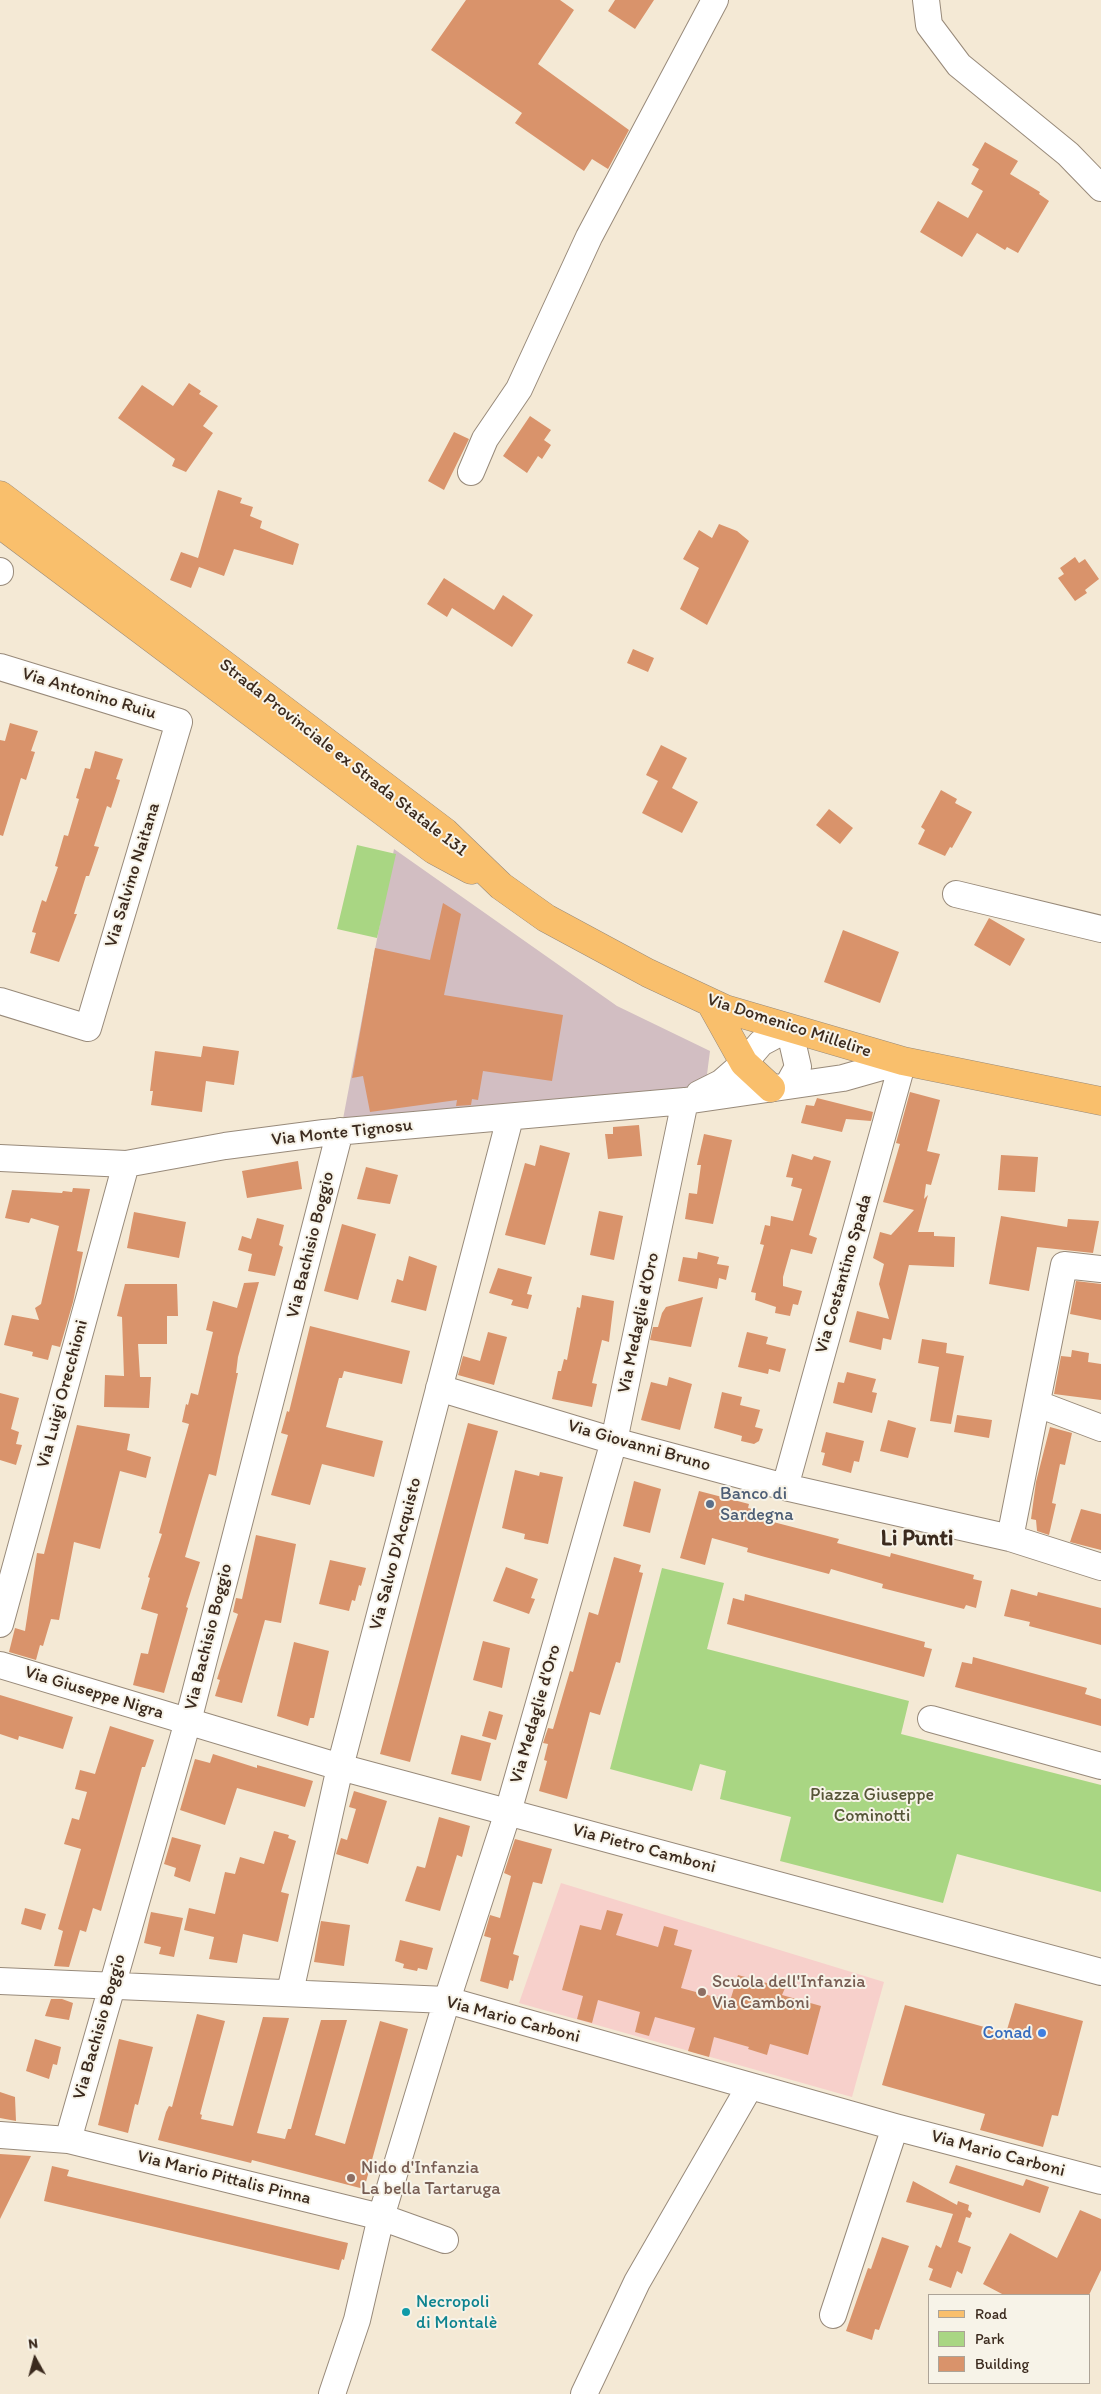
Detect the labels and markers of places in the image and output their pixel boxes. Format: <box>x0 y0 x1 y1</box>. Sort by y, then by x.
place label: Banco di Sardegna <box>720 1483 794 1526</box>
marker: Banco di Sardegna <box>704 1498 716 1510</box>
place label: Scuola dell'Infanzia Via Camboni <box>712 1971 866 2014</box>
marker: Scuola dell'Infanzia Via Camboni <box>696 1986 708 1998</box>
place label: Conad <box>983 2022 1032 2044</box>
marker: Conad <box>1036 2027 1048 2039</box>
place label: Nido d'Infanzia La bella Tartaruga <box>361 2157 501 2200</box>
marker: Nido d'Infanzia La bella Tartaruga <box>345 2172 357 2184</box>
place label: Necropoli di Montalè <box>416 2291 497 2334</box>
marker: Necropoli di Montalè <box>400 2306 412 2318</box>

